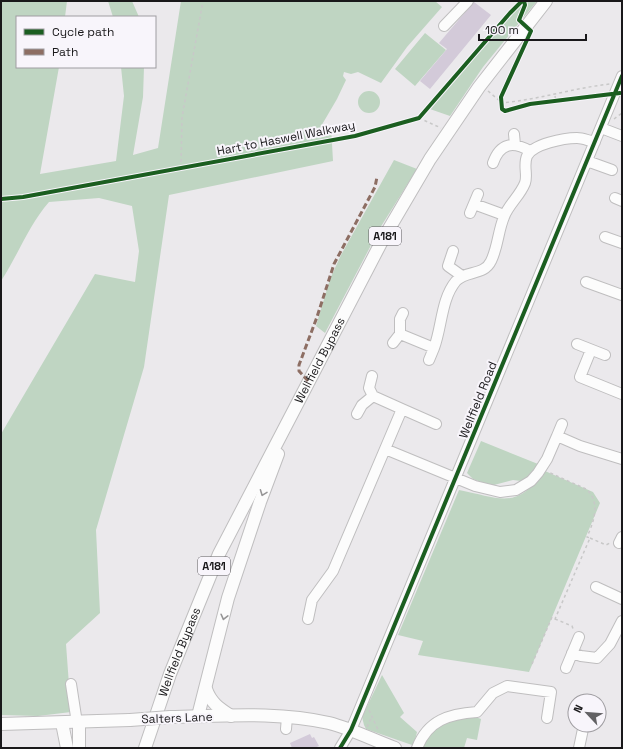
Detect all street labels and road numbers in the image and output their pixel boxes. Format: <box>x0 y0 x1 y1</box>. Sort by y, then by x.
street label: Hart to Haswell Walkway <box>216 117 356 159</box>
road number: A181 <box>369 227 401 245</box>
street label: Wellfield Bypass <box>291 315 349 406</box>
street label: Wellfield Road <box>455 359 501 441</box>
road number: A181 <box>198 557 230 575</box>
street label: Wellfield Bypass <box>155 605 204 699</box>
street label: Salters Lane <box>141 709 213 727</box>

